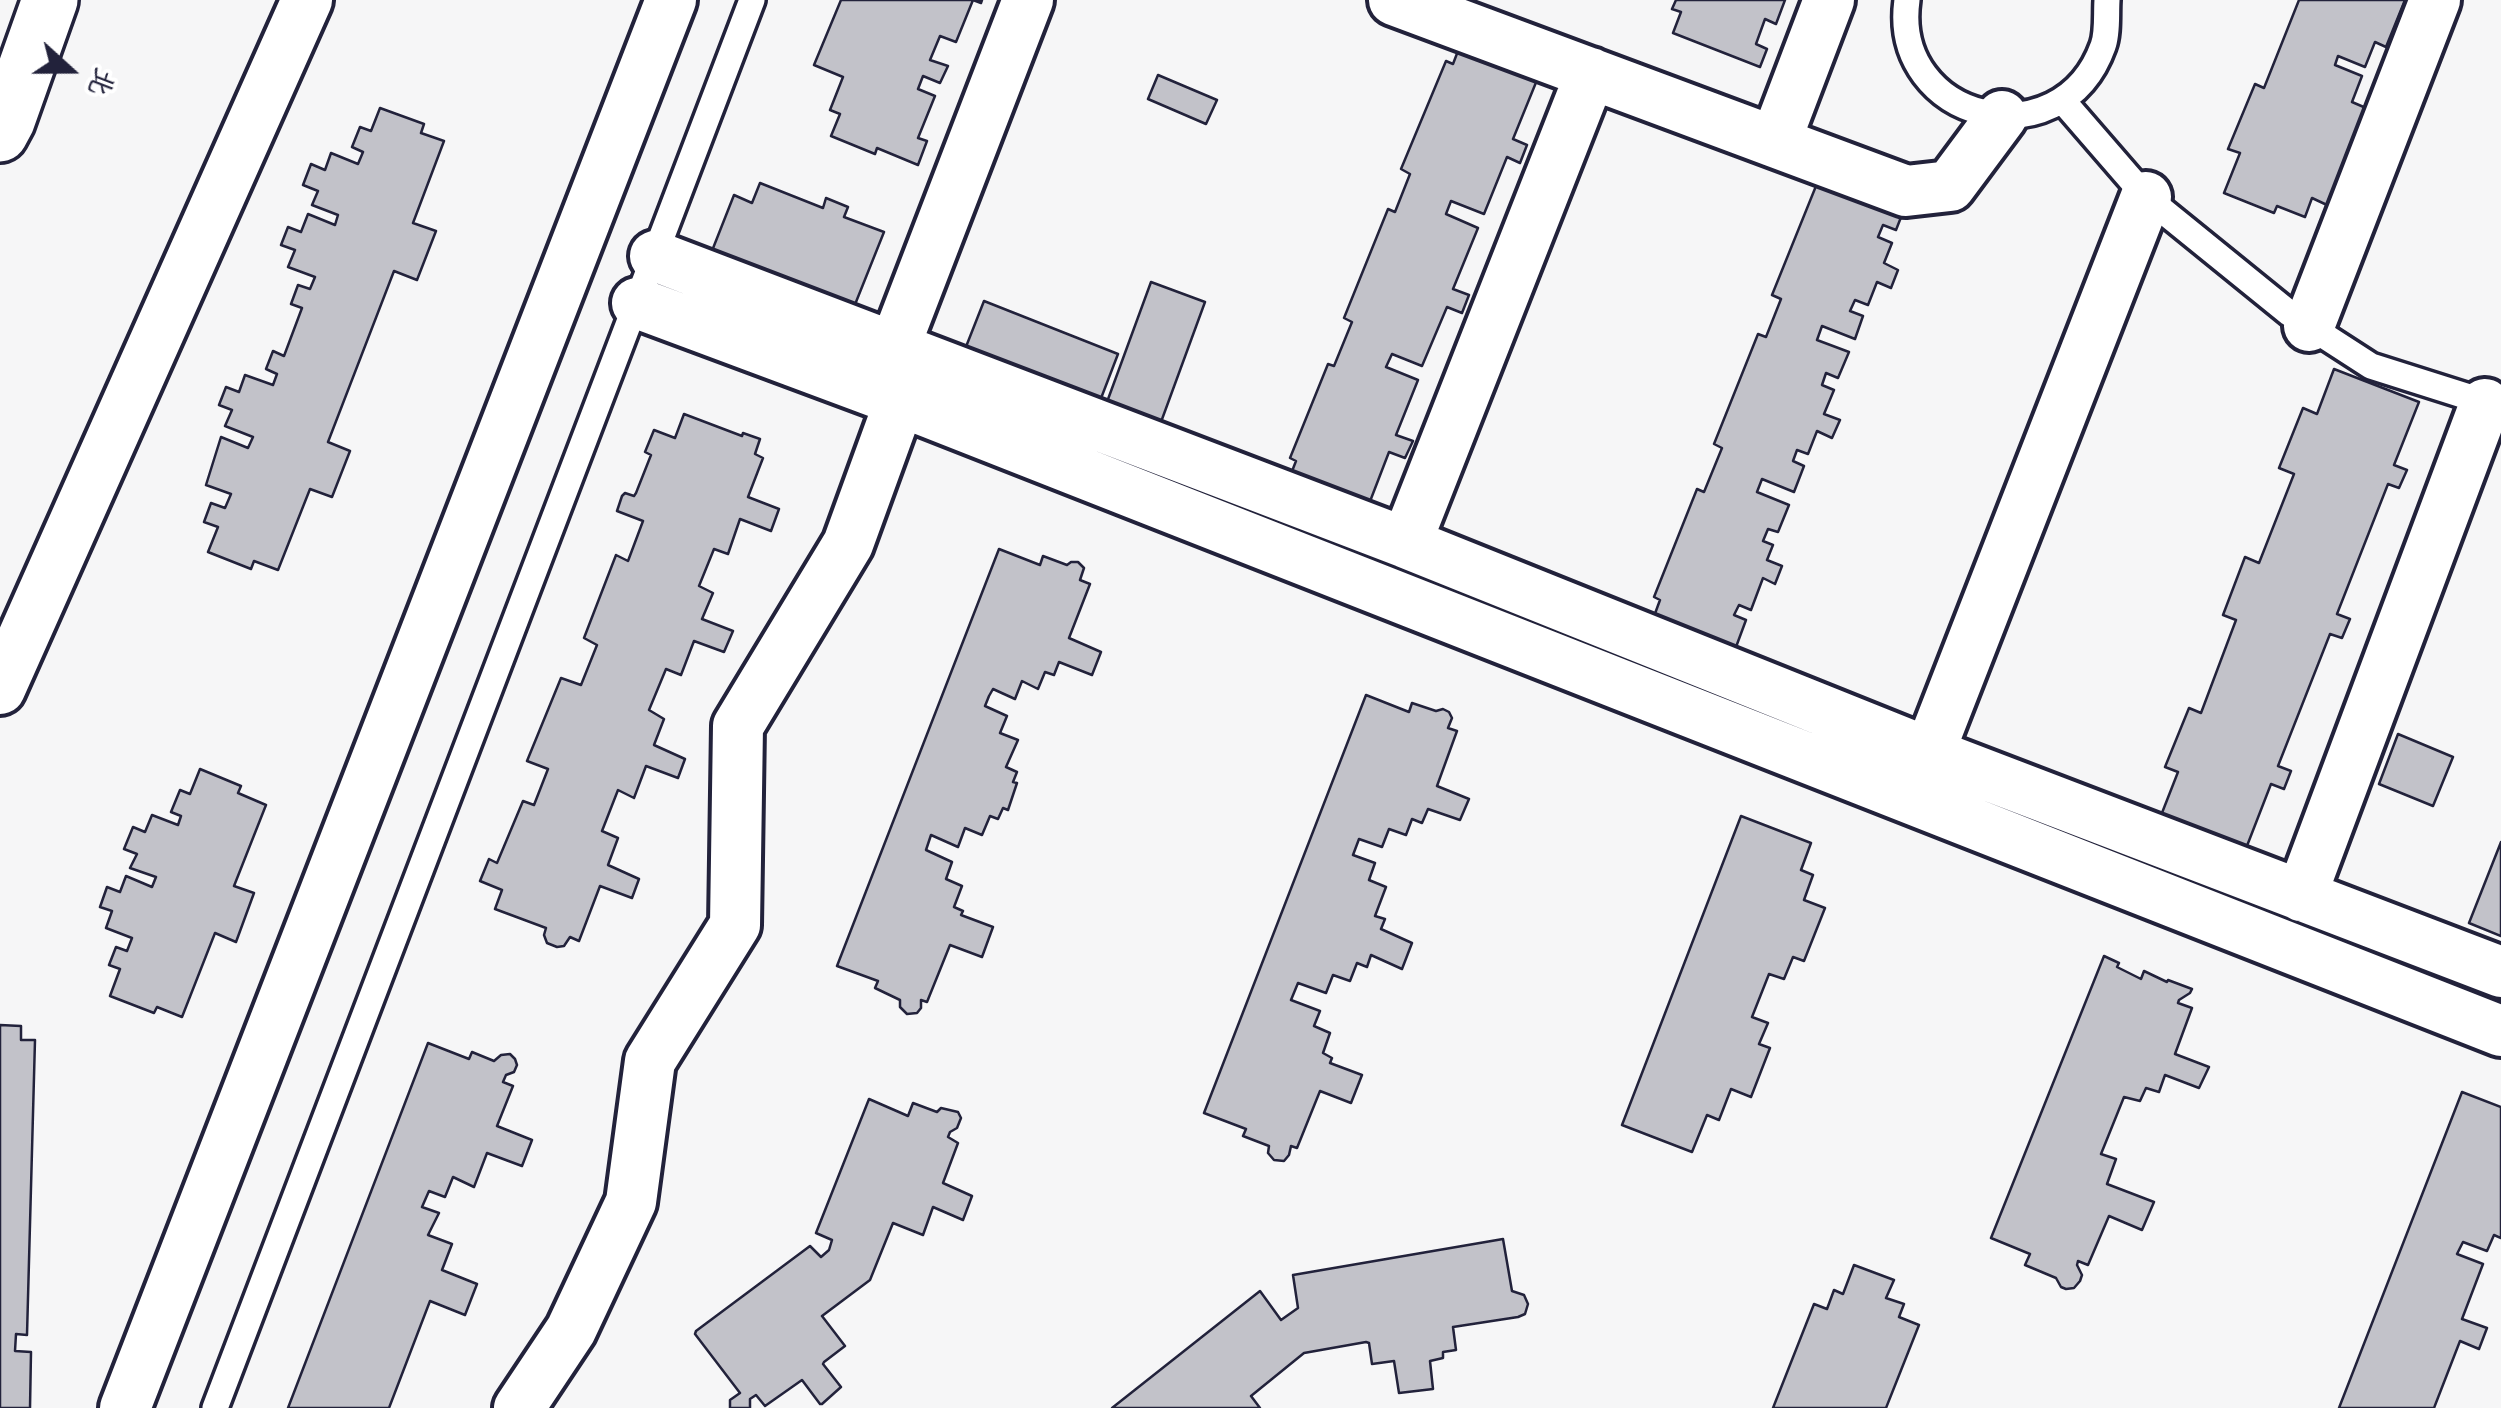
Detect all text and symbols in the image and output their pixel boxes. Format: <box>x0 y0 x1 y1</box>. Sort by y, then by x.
north arrow <box>20 20 120 120</box>
text: 北 <box>74 60 122 101</box>

